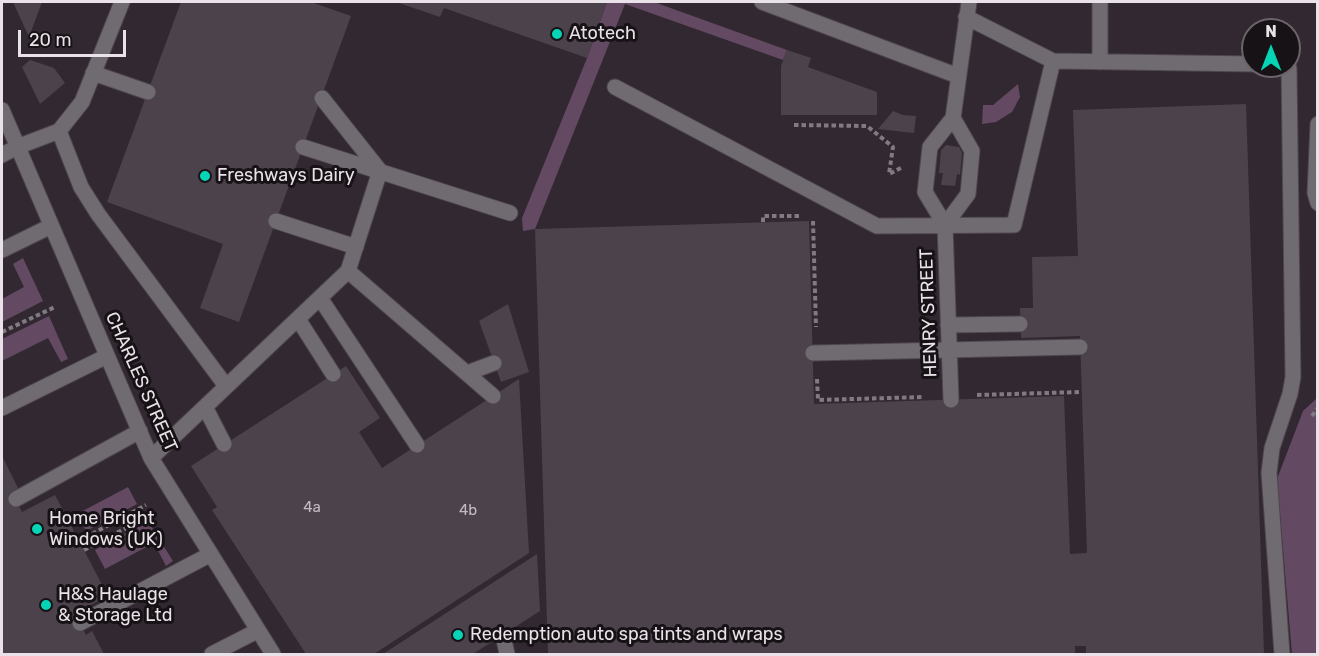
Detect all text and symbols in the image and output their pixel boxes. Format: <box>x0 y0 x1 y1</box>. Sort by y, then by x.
scale bar <box>21 18 129 56</box>
north arrow <box>1241 18 1301 78</box>
text: N <box>1265 22 1277 41</box>
place label: Atotech <box>569 23 636 45</box>
marker: Atotech <box>550 27 564 41</box>
text: 20 m <box>29 29 71 51</box>
place label: Freshways Dairy <box>217 165 355 187</box>
marker: Freshways Dairy <box>198 169 212 183</box>
street label: HENRY STREET <box>916 248 942 378</box>
street label: CHARLES STREET <box>100 309 182 455</box>
house number: 4a <box>303 499 321 517</box>
house number: 4b <box>459 502 477 520</box>
place label: Home Bright Windows (UK) <box>49 508 163 550</box>
marker: Home Bright Windows (UK) <box>30 522 44 536</box>
place label: H&S Haulage & Storage Ltd <box>58 584 172 626</box>
marker: H&S Haulage & Storage Ltd <box>39 598 53 612</box>
place label: Redemption auto spa tints and wraps <box>470 624 783 646</box>
marker: Redemption auto spa tints and wraps <box>451 628 465 642</box>

